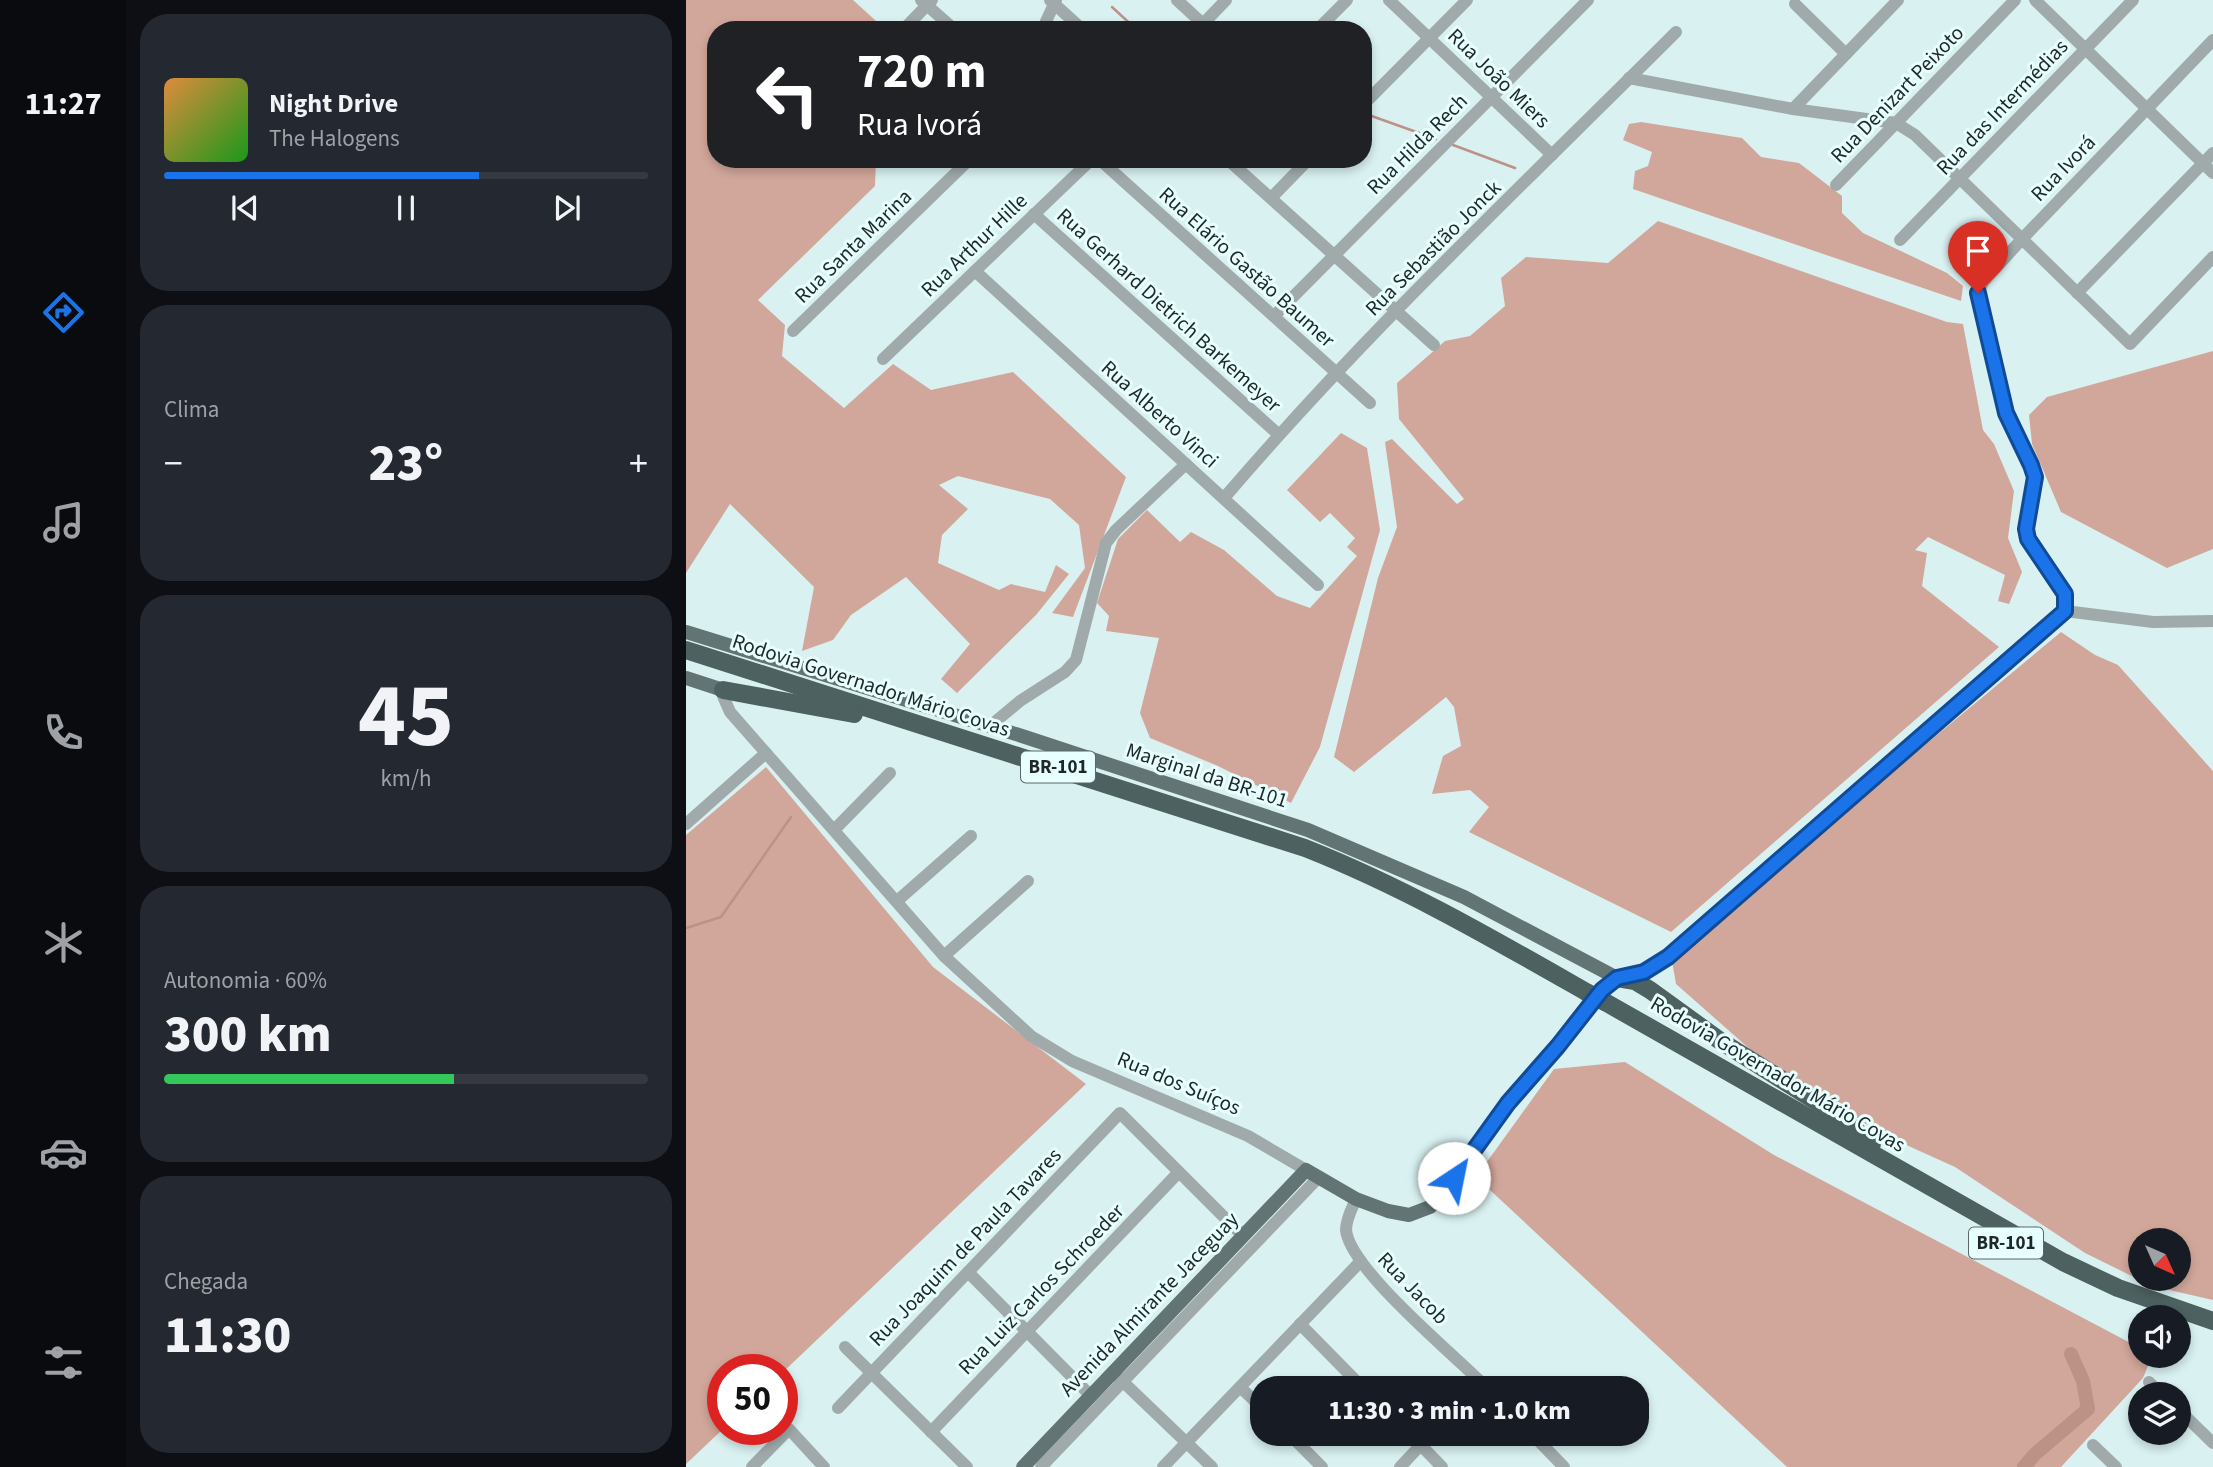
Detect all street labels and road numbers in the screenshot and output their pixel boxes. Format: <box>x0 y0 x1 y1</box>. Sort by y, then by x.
street label: Rua Denizart Peixoto <box>1823 18 1971 170</box>
street label: Rua João Miers <box>1441 21 1557 135</box>
street label: Rua das Intermédias <box>1929 32 2075 182</box>
street label: Rua Hilda Rech <box>1360 87 1474 201</box>
street label: Rua Ivorá <box>2024 128 2102 208</box>
street label: Rua Sebastião Jonck <box>1358 173 1508 323</box>
street label: Rua Elário Gastão Baumer <box>1152 180 1342 355</box>
street label: Rua Santa Marina <box>787 182 919 310</box>
street label: Rua Arthur Hille <box>914 186 1034 304</box>
street label: Rua Gerhard Dietrich Barkemeyer <box>1050 201 1288 420</box>
street label: Rua Alberto Vinci <box>1095 353 1225 475</box>
street label: Rodovia Governador Mário Covas <box>728 626 1014 744</box>
street label: Marginal da BR-101 <box>1122 735 1292 815</box>
road number: BR-101 <box>1021 752 1095 782</box>
street label: Rodovia Governador Mário Covas <box>1645 988 1911 1160</box>
street label: Rua dos Suíços <box>1113 1044 1245 1123</box>
street label: Rua Joaquim de Paula Tavares <box>862 1141 1068 1353</box>
street label: Rua Luiz Carlos Schroeder <box>951 1196 1131 1381</box>
street label: Avenida Almirante Jaceguay <box>1053 1205 1246 1403</box>
road number: BR-101 <box>1969 1228 2043 1259</box>
street label: Rua Jacob <box>1371 1245 1455 1331</box>

